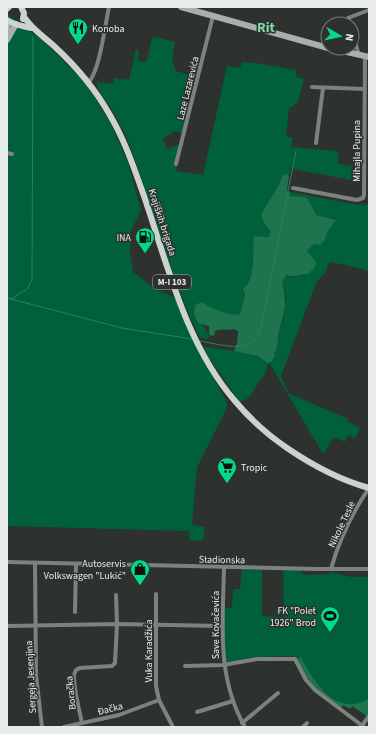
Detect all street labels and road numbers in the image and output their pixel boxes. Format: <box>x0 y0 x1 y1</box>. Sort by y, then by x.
street label: Laze Lazarevića <box>173 55 203 121</box>
street label: Mihajla Pupina <box>350 120 364 182</box>
street label: Krajiških brigada <box>145 187 180 258</box>
road number: M-I 103 <box>153 275 191 289</box>
street label: Nikole Tesle <box>325 499 359 550</box>
street label: Stadionska <box>199 553 245 567</box>
street label: Save Kovačevića <box>209 591 223 659</box>
street label: Vuka Karadžića <box>142 619 156 683</box>
street label: Sergeja Jesenjina <box>22 640 40 714</box>
street label: Boračka <box>62 675 80 711</box>
street label: Đačka <box>96 699 124 719</box>

